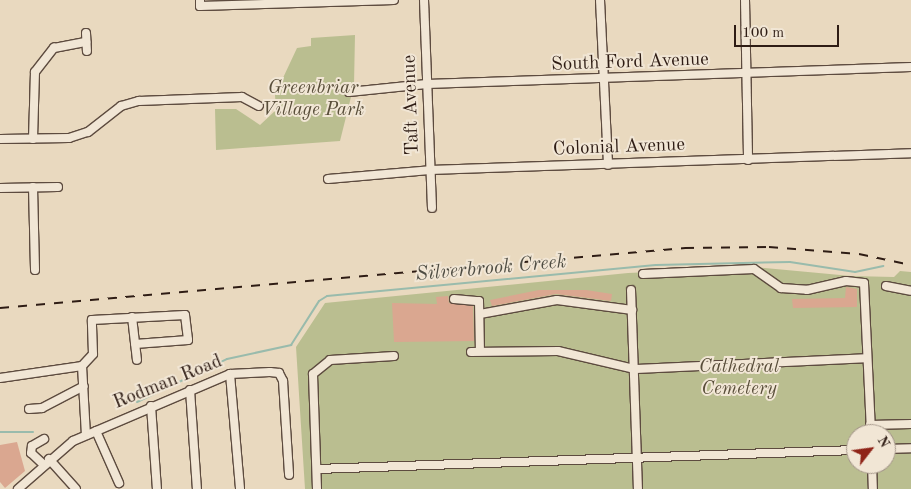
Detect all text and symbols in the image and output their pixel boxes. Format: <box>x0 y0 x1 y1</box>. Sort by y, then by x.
scale bar <box>736 15 841 47</box>
text: 100 m <box>742 26 784 41</box>
street label: South Ford Avenue <box>551 49 709 77</box>
street label: Taft Avenue <box>399 54 425 156</box>
park label: Greenbriar Village Park <box>262 78 364 122</box>
street label: Colonial Avenue <box>553 134 685 162</box>
water label: Silverbrook Creek <box>415 250 567 288</box>
street label: Rodman Road <box>110 351 226 415</box>
park label: Cathedral Cemetery <box>699 357 779 401</box>
north arrow <box>846 424 896 474</box>
text: N <box>874 434 892 450</box>

